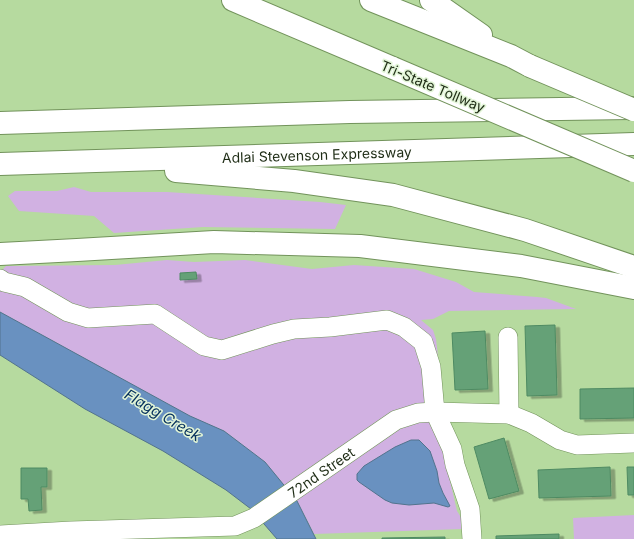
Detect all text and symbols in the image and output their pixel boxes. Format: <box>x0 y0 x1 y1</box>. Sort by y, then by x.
street label: Tri-State Tollway <box>378 56 488 116</box>
street label: Adlai Stevenson Expressway <box>222 143 412 165</box>
water label: Flagg Creek <box>121 385 205 446</box>
street label: 72nd Street <box>284 443 358 501</box>

